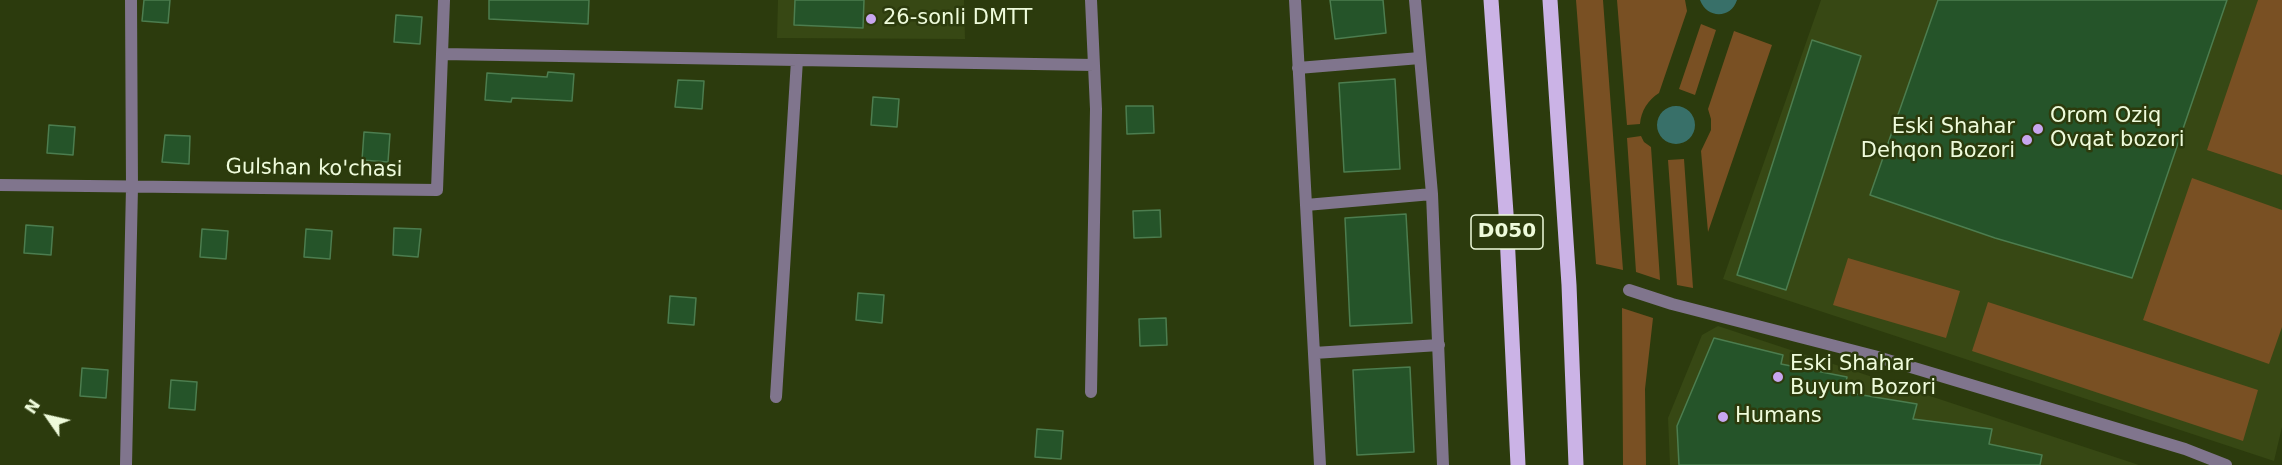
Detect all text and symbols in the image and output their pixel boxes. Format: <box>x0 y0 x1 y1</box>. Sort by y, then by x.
place label: 26-sonli DMTT <box>883 6 1032 32</box>
marker: 26-sonli DMTT <box>864 12 878 26</box>
place label: Orom Oziq Ovqat bozori <box>2050 104 2185 154</box>
place label: Eski Shahar Dehqon Bozori <box>1861 115 2015 165</box>
marker: Orom Oziq Ovqat bozori <box>2031 122 2045 136</box>
marker: Eski Shahar Dehqon Bozori <box>2020 133 2034 147</box>
street label: Gulshan ko'chasi <box>225 155 403 183</box>
road number: D050 <box>1471 215 1543 249</box>
place label: Eski Shahar Buyum Bozori <box>1790 352 1936 402</box>
marker: Eski Shahar Buyum Bozori <box>1771 370 1785 384</box>
north arrow <box>18 387 78 447</box>
text: N <box>21 396 44 418</box>
place label: Humans <box>1735 404 1822 430</box>
marker: Humans <box>1716 410 1730 424</box>

